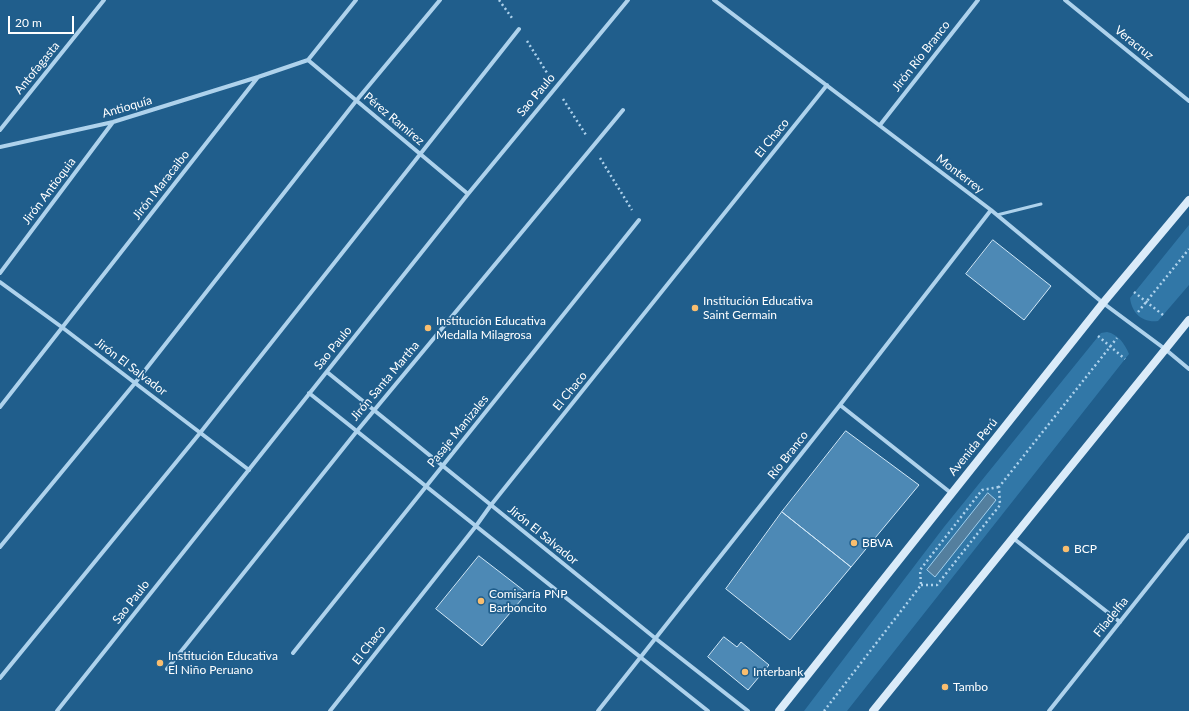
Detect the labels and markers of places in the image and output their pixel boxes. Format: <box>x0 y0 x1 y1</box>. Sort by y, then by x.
place label: Institución Educativa Saint Germain <box>703 294 813 322</box>
marker: Institución Educativa Saint Germain <box>690 303 700 313</box>
place label: Institución Educativa Medalla Milagrosa <box>436 314 546 342</box>
marker: Institución Educativa Medalla Milagrosa <box>423 323 433 333</box>
place label: BBVA <box>862 536 893 550</box>
marker: BBVA <box>849 538 859 548</box>
place label: BCP <box>1074 542 1097 556</box>
marker: BCP <box>1061 544 1071 554</box>
place label: Comisaría PNP Barboncito <box>489 587 567 615</box>
marker: Comisaría PNP Barboncito <box>476 596 486 606</box>
place label: Institución Educativa El Niño Peruano <box>168 649 278 677</box>
marker: Institución Educativa El Niño Peruano <box>155 658 165 668</box>
place label: Interbank <box>753 665 803 679</box>
marker: Interbank <box>740 667 750 677</box>
place label: Tambo <box>953 680 988 694</box>
marker: Tambo <box>940 682 950 692</box>

